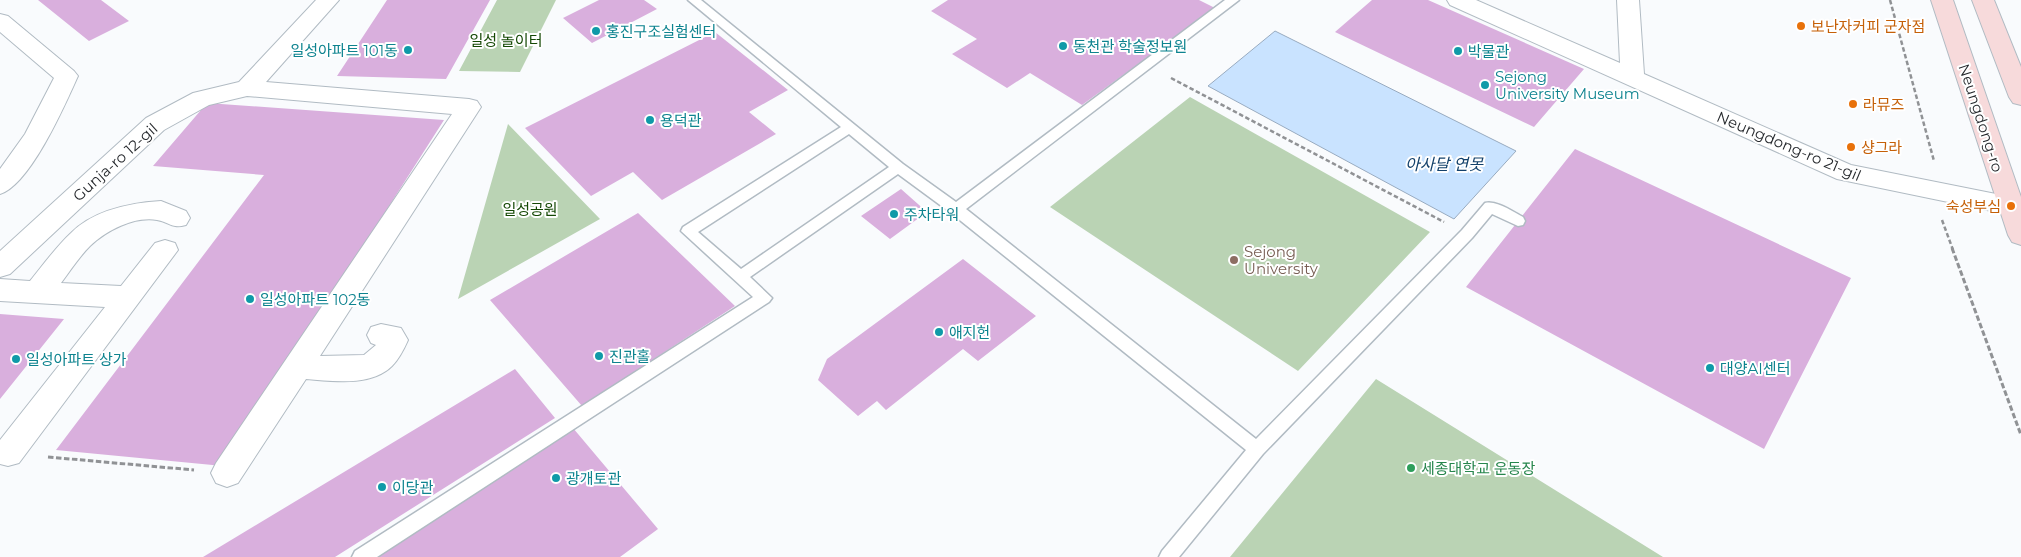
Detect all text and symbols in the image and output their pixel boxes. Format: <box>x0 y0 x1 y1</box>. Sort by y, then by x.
place label: 보난자커피 군자점 <box>1811 17 1925 36</box>
marker: 보난자커피 군자점 <box>1795 20 1807 32</box>
place label: 홍진구조실험센터 <box>606 22 716 41</box>
marker: 홍진구조실험센터 <box>590 25 602 37</box>
park label: 일성 놀이터 <box>470 31 542 50</box>
place label: 동천관 학술정보원 <box>1073 37 1187 56</box>
marker: 동천관 학술정보원 <box>1057 40 1069 52</box>
place label: 일성아파트 101동 <box>291 41 398 60</box>
place label: 박물관 <box>1468 42 1510 61</box>
marker: 일성아파트 101동 <box>402 44 414 56</box>
marker: 박물관 <box>1452 45 1464 57</box>
street label: Neungdong-ro <box>1955 61 2007 175</box>
place label: Sejong University Museum <box>1495 67 1640 103</box>
marker: Sejong University Museum <box>1479 79 1491 91</box>
place label: 라뮤즈 <box>1863 95 1905 114</box>
marker: 라뮤즈 <box>1847 98 1859 110</box>
street label: Neungdong-ro 21-gil <box>1714 107 1864 185</box>
place label: 용덕관 <box>660 111 702 130</box>
marker: 용덕관 <box>644 114 656 126</box>
street label: Gunja-ro 12-gil <box>69 119 161 205</box>
place label: 샹그라 <box>1861 138 1903 157</box>
marker: 샹그라 <box>1845 141 1857 153</box>
water label: 아사달 연못 <box>1405 155 1484 174</box>
place label: 숙성부심 <box>1946 197 2001 216</box>
park label: 일성공원 <box>502 200 558 219</box>
marker: 숙성부심 <box>2005 200 2017 212</box>
place label: 주차타워 <box>904 205 959 224</box>
marker: 주차타워 <box>888 208 900 220</box>
place label: Sejong University <box>1244 242 1319 278</box>
marker: Sejong University <box>1228 254 1240 266</box>
place label: 일성아파트 102동 <box>260 290 371 309</box>
marker: 일성아파트 102동 <box>244 293 256 305</box>
place label: 애지헌 <box>949 323 990 342</box>
marker: 애지헌 <box>933 326 945 338</box>
place label: 진관홀 <box>609 347 650 366</box>
place label: 일성아파트 상가 <box>26 350 127 369</box>
marker: 진관홀 <box>593 350 605 362</box>
marker: 일성아파트 상가 <box>10 353 22 365</box>
place label: 대양AI센터 <box>1720 359 1791 378</box>
marker: 대양AI센터 <box>1704 362 1716 374</box>
place label: 세종대학교 운동장 <box>1421 459 1536 478</box>
marker: 세종대학교 운동장 <box>1405 462 1417 474</box>
place label: 광개토관 <box>566 469 621 488</box>
marker: 광개토관 <box>550 472 562 484</box>
place label: 이당관 <box>392 478 434 497</box>
marker: 이당관 <box>376 481 388 493</box>

